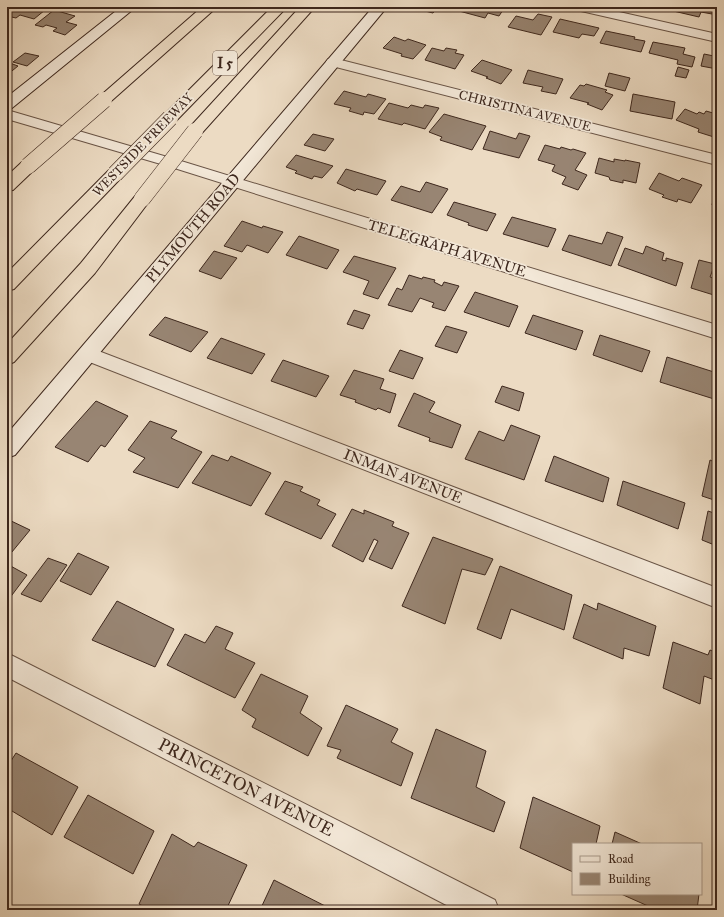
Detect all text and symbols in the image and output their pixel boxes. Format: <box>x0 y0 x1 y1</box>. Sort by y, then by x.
road number: I 5 <box>213 51 237 75</box>
street label: CHRISTINA AVENUE <box>457 87 593 135</box>
street label: WESTSIDE FREEWAY <box>89 89 197 200</box>
street label: PLYMOUTH ROAD <box>142 170 244 286</box>
street label: TELEGRAPH AVENUE <box>366 215 529 281</box>
street label: INMAN AVENUE <box>341 445 465 507</box>
street label: PRINCETON AVENUE <box>154 733 338 841</box>
legend <box>572 843 702 895</box>
text: Road <box>608 852 634 866</box>
text: Building <box>608 872 651 887</box>

